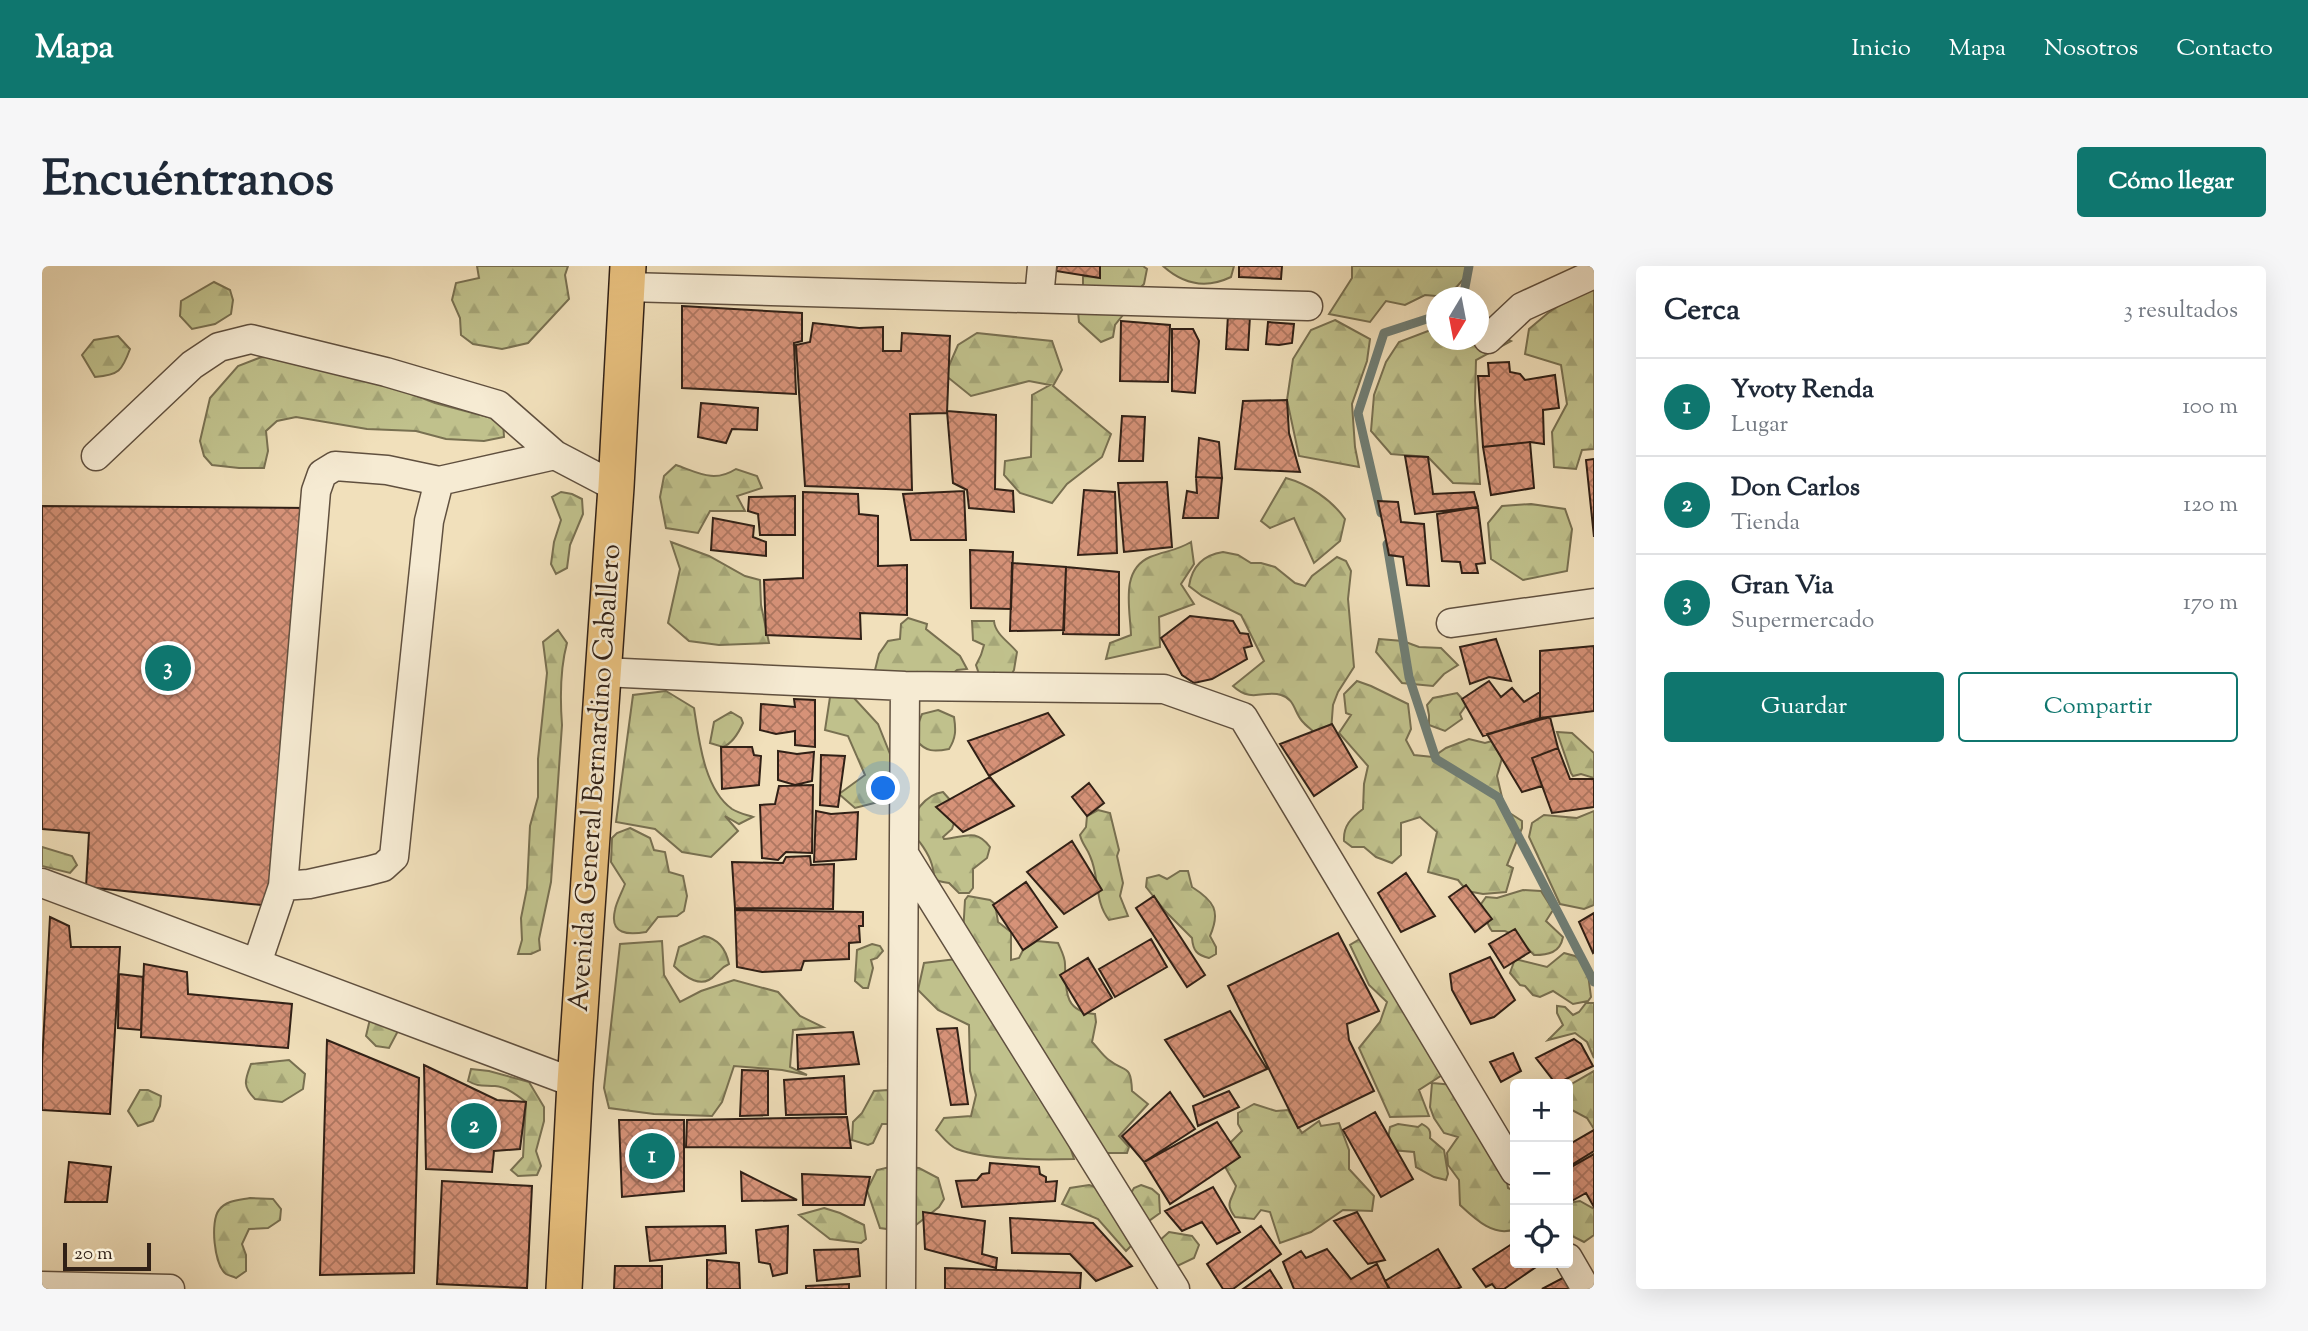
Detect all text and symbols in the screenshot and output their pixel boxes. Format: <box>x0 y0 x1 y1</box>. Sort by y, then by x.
text: Mapa <box>35 25 114 73</box>
text: Inicio <box>1851 32 1911 66</box>
text: Mapa <box>1949 32 2006 66</box>
text: Nosotros <box>2044 32 2138 66</box>
text: Contacto <box>2176 32 2273 66</box>
text: Encuéntranos <box>42 147 334 217</box>
button: Cómo llegar <box>2077 147 2266 217</box>
north arrow <box>1426 287 1489 350</box>
text: Cerca <box>1664 290 1740 333</box>
text: 3 resultados <box>2123 295 2238 328</box>
text: Yvoty Renda <box>1731 372 1874 409</box>
text: 1 <box>1683 391 1691 424</box>
text: 100 m <box>2182 391 2238 424</box>
text: Lugar <box>1731 409 1788 442</box>
text: Don Carlos <box>1731 470 1860 507</box>
text: 2 <box>1682 489 1692 522</box>
text: 120 m <box>2183 489 2238 522</box>
text: Tienda <box>1731 507 1800 540</box>
street label: Avenida General Bernardino Caballero <box>560 543 632 1013</box>
text: Gran Via <box>1731 568 1834 605</box>
text: 3 <box>1682 587 1692 620</box>
text: 170 m <box>2183 587 2238 620</box>
text: Supermercado <box>1731 605 1874 638</box>
pin: 3 <box>145 642 191 694</box>
button: Guardar <box>1664 672 1944 742</box>
button: Compartir <box>1958 672 2238 742</box>
your location <box>866 771 900 805</box>
map controls <box>1510 1079 1573 1268</box>
button: + <box>1510 1079 1573 1142</box>
pin: 2 <box>451 1100 497 1152</box>
pin: 1 <box>629 1130 675 1182</box>
button: − <box>1510 1142 1573 1205</box>
button: locate <box>1510 1205 1573 1268</box>
scale bar <box>63 1240 150 1272</box>
text: 20 m <box>74 1241 113 1268</box>

